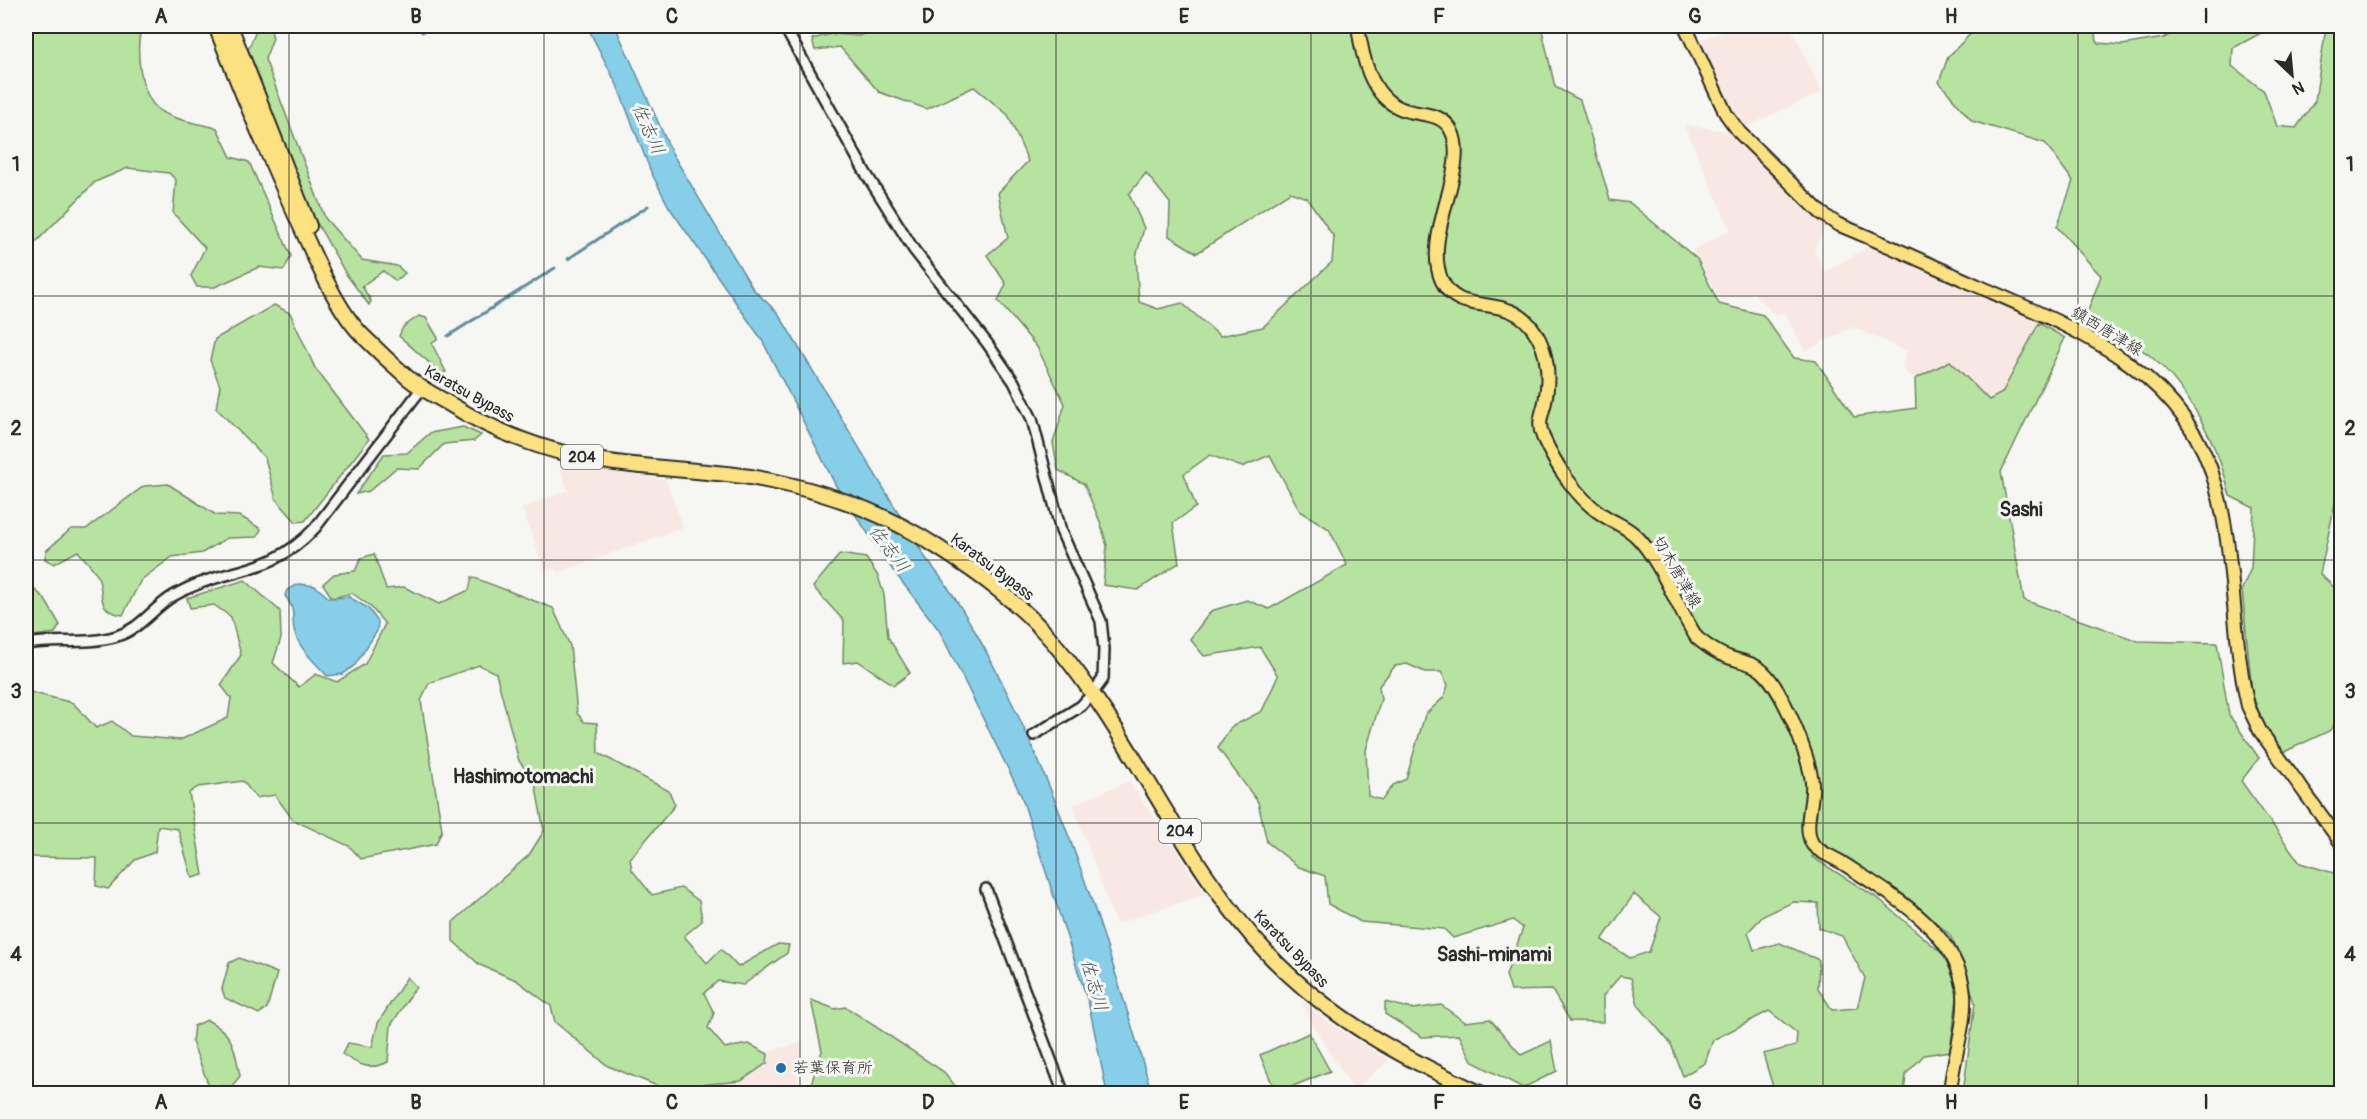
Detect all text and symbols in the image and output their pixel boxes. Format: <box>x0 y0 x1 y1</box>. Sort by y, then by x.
text: A <box>155 4 168 29</box>
text: B <box>410 4 422 29</box>
text: C <box>666 4 678 29</box>
text: D <box>922 4 935 29</box>
text: E <box>1179 4 1190 29</box>
text: F <box>1433 4 1445 29</box>
text: G <box>1688 4 1702 29</box>
text: H <box>1945 4 1958 29</box>
text: I <box>2203 4 2209 29</box>
north arrow <box>2262 45 2322 105</box>
text: N <box>2289 76 2307 99</box>
water label: 佐志川 <box>627 100 669 158</box>
text: 1 <box>12 152 20 177</box>
text: 1 <box>2346 152 2354 177</box>
street label: 鎮西唐津線 <box>2068 302 2146 360</box>
street label: Karatsu Bypass <box>421 361 517 427</box>
text: 2 <box>10 416 22 441</box>
text: 2 <box>2344 416 2356 441</box>
road number: 204 <box>561 445 603 469</box>
district label: Sashi <box>1999 497 2043 522</box>
water label: 佐志川 <box>864 521 914 577</box>
street label: Karatsu Bypass <box>946 529 1038 605</box>
street label: 切木唐津線 <box>1648 532 1706 612</box>
text: 3 <box>10 679 22 704</box>
text: 3 <box>2344 679 2356 704</box>
district label: Hashimotomachi <box>453 764 594 789</box>
road number: 204 <box>1159 819 1201 843</box>
street label: Karatsu Bypass <box>1249 906 1333 992</box>
text: 4 <box>10 942 22 967</box>
district label: Sashi-minami <box>1437 942 1552 967</box>
text: 4 <box>2344 942 2356 967</box>
water label: 佐志川 <box>1075 956 1113 1014</box>
place label: 若葉保育所 <box>793 1058 873 1078</box>
marker: 若葉保育所 <box>774 1061 788 1075</box>
text: A <box>155 1090 168 1115</box>
text: B <box>410 1090 422 1115</box>
text: C <box>666 1090 678 1115</box>
text: D <box>922 1090 935 1115</box>
text: E <box>1179 1090 1190 1115</box>
text: F <box>1433 1090 1445 1115</box>
text: G <box>1688 1090 1702 1115</box>
text: H <box>1945 1090 1958 1115</box>
text: I <box>2203 1090 2209 1115</box>

